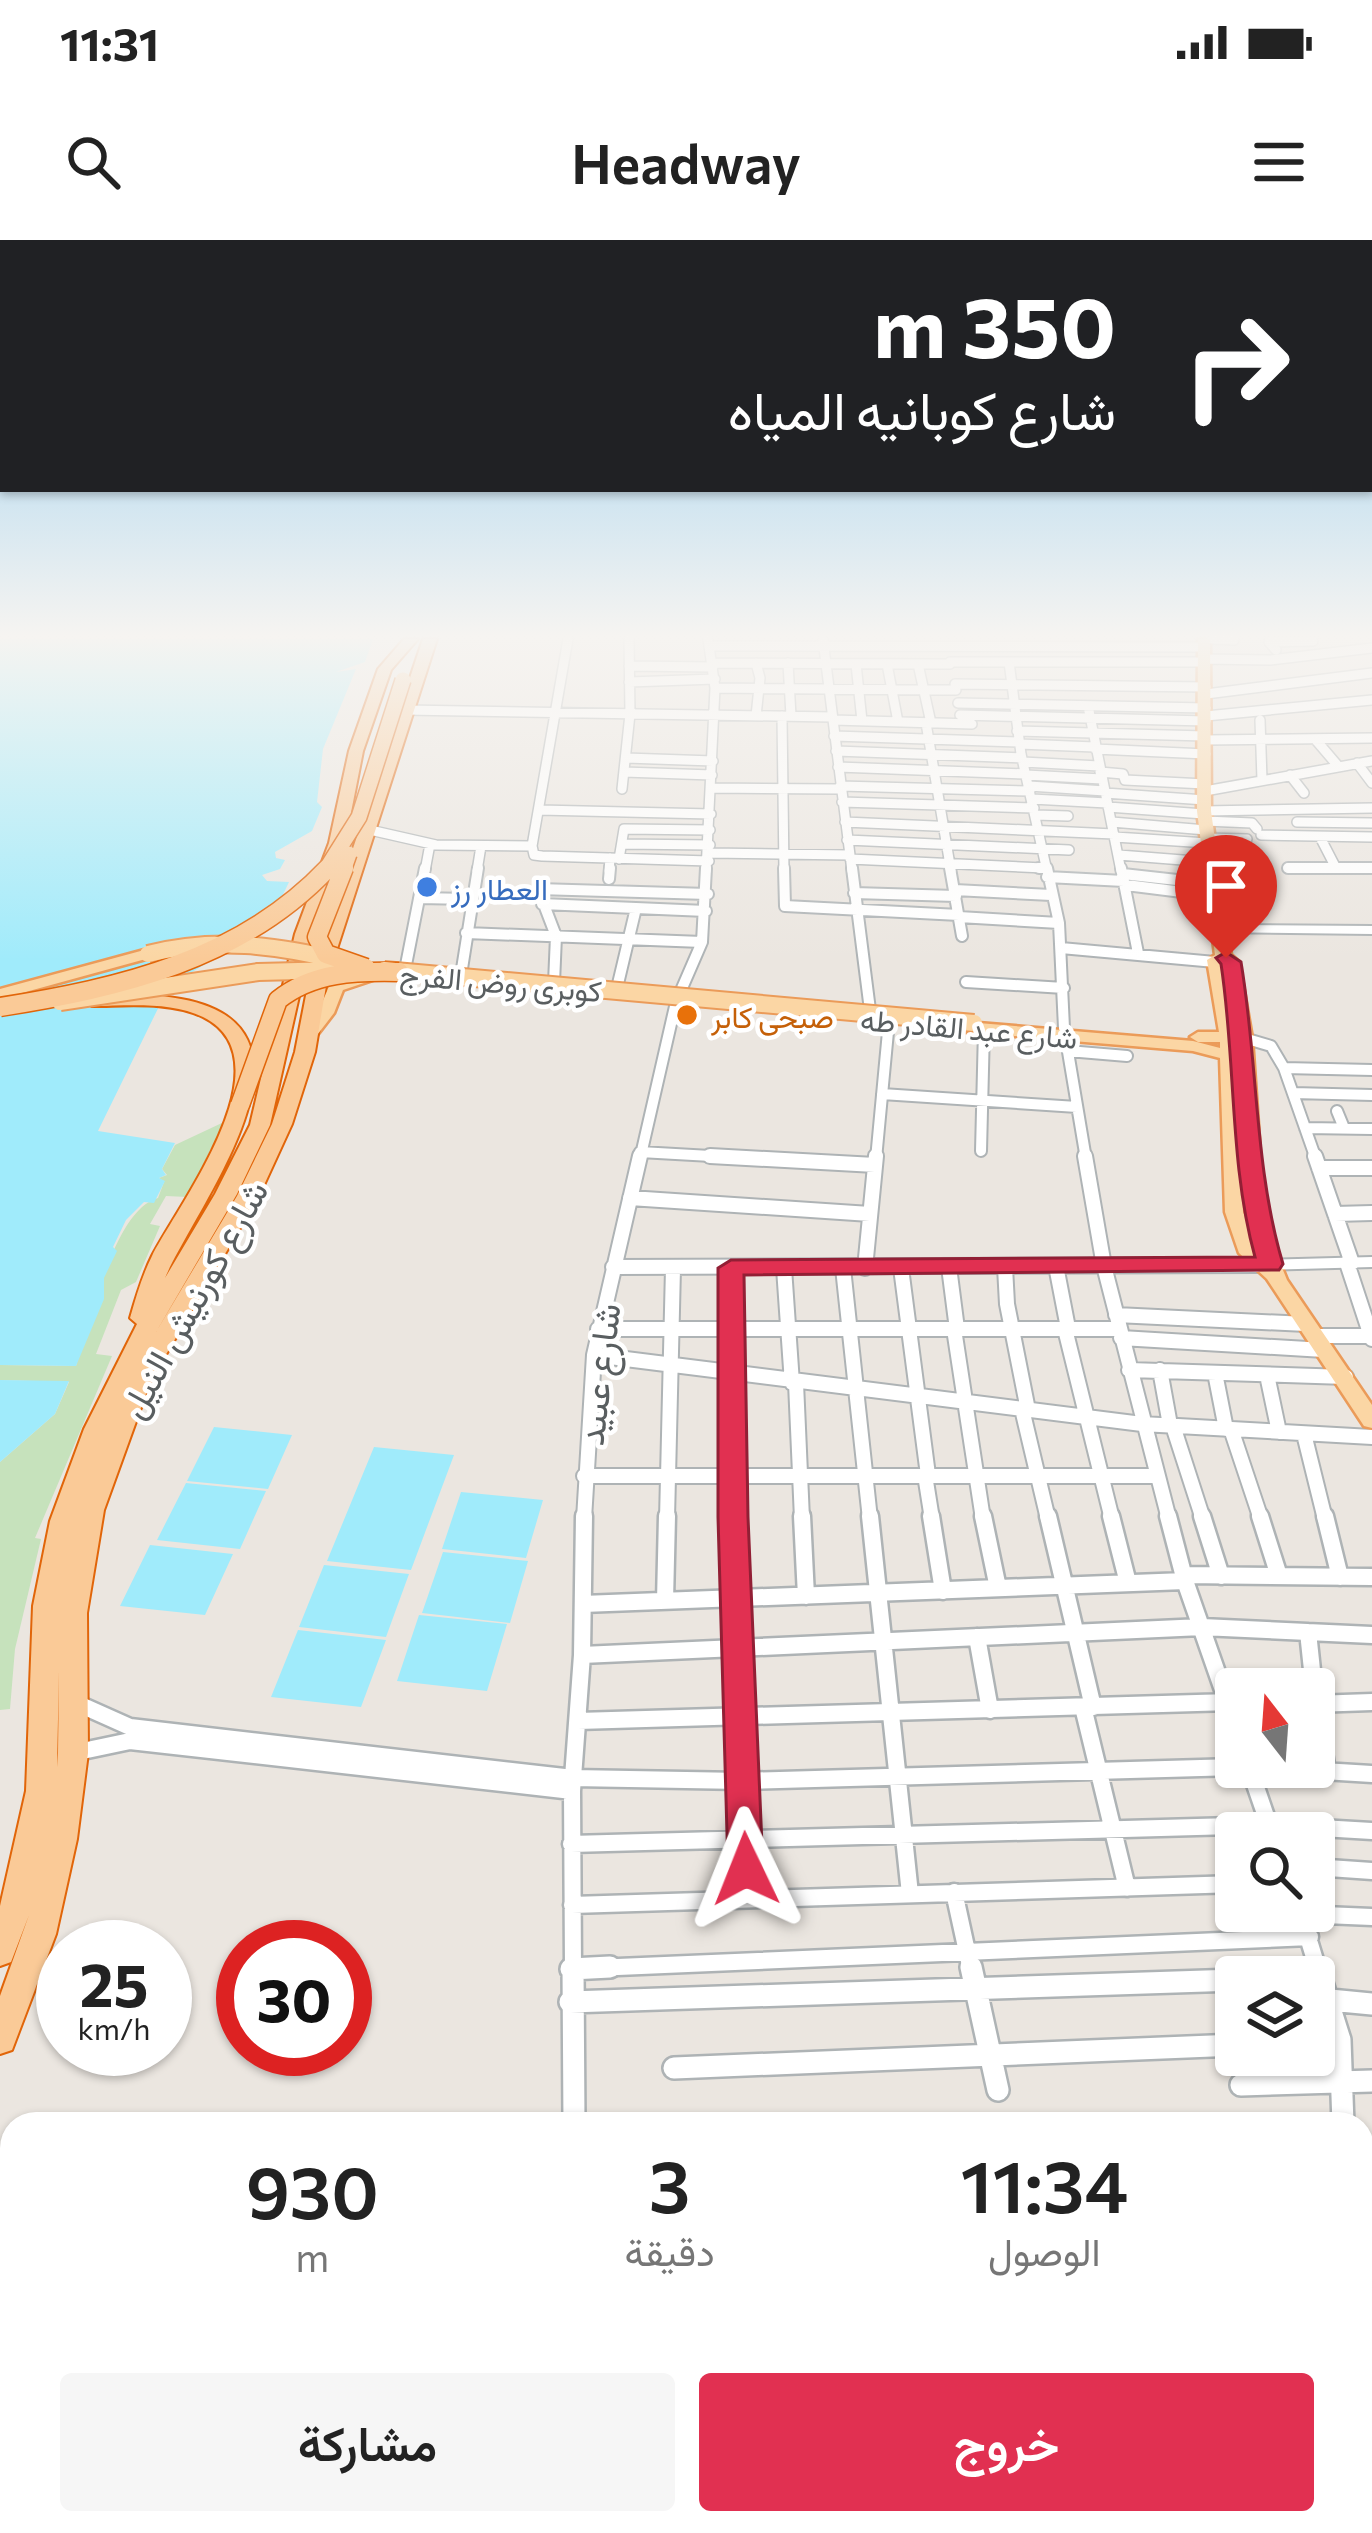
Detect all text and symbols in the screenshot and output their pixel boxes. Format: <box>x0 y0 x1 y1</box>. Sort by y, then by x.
text: 11:31 <box>60 15 159 70</box>
icon: search <box>60 129 126 195</box>
text: Headway <box>571 129 801 195</box>
icon: menu <box>1246 129 1312 195</box>
text: 350 m <box>873 273 1116 375</box>
icon: right <box>1158 288 1314 444</box>
text: شارع كوبانيه المياه <box>728 375 1116 441</box>
pin <box>1175 835 1277 958</box>
icon: arrive <box>1193 853 1259 919</box>
place label: العطار رز <box>450 869 548 908</box>
marker: العطار رز <box>414 874 440 900</box>
street label: كوبرى روض الفرج <box>398 954 603 1012</box>
place label: صبحى كابر <box>710 997 834 1036</box>
street label: شارع عبد القادر طه <box>859 999 1079 1059</box>
marker: صبحى كابر <box>674 1002 700 1028</box>
street label: شارع كورنيش النيل <box>108 1171 280 1427</box>
street label: شارع عبيد <box>566 1300 632 1448</box>
north arrow <box>1215 1668 1335 1788</box>
map controls <box>1215 1668 1335 2076</box>
position arrow <box>683 1806 809 1932</box>
button: search <box>1215 1812 1335 1932</box>
speed limit sign: 30 <box>216 1920 372 2076</box>
text: 25 <box>79 1946 149 2019</box>
button: layers <box>1215 1956 1335 2076</box>
text: km/h <box>78 2009 150 2046</box>
text: 3 <box>649 2140 690 2228</box>
text: 11:34 <box>960 2140 1128 2228</box>
text: 930 <box>246 2146 379 2234</box>
text: دقيقة <box>624 2226 715 2274</box>
text: الوصول <box>988 2226 1101 2274</box>
text: m <box>295 2232 329 2280</box>
button: مشاركة <box>60 2373 675 2511</box>
button: خروج <box>699 2373 1314 2511</box>

